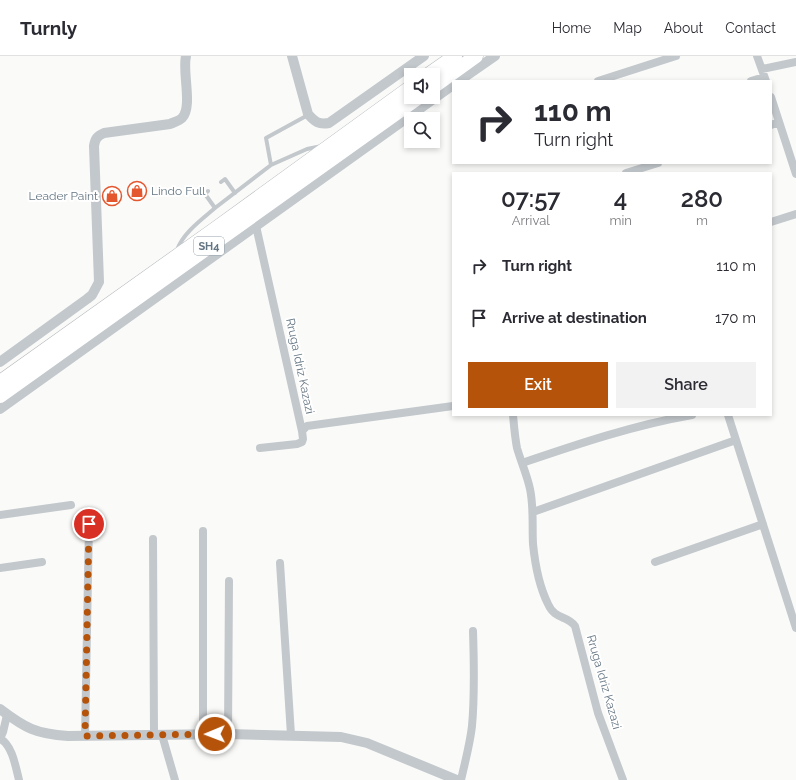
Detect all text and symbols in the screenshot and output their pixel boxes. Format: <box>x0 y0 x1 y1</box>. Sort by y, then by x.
text: Turnly <box>20 17 77 39</box>
text: Home <box>552 20 591 36</box>
text: Map <box>613 20 642 36</box>
text: About <box>664 20 703 36</box>
text: Contact <box>725 20 776 36</box>
map controls <box>404 68 440 148</box>
button: sound <box>404 68 440 104</box>
text: 110 m <box>534 95 612 128</box>
icon: right <box>468 96 520 148</box>
button: search <box>404 112 440 148</box>
text: Turn right <box>534 129 613 150</box>
shop icon: Lindo Full <box>126 180 148 202</box>
place label: Lindo Full <box>151 184 206 198</box>
text: 07:57 <box>501 184 561 213</box>
text: 4 <box>614 184 627 213</box>
text: 280 <box>681 184 723 213</box>
shop icon: Leader Paint <box>101 185 123 207</box>
place label: Leader Paint <box>29 189 98 203</box>
text: Arrival <box>512 213 550 228</box>
text: min <box>609 213 632 228</box>
text: m <box>696 213 708 228</box>
road number: SH4 <box>194 237 224 255</box>
icon: right <box>468 255 490 277</box>
text: Turn right <box>502 257 572 275</box>
text: 110 m <box>716 257 756 275</box>
icon: arrive <box>468 307 490 329</box>
text: Arrive at destination <box>502 309 647 327</box>
text: 170 m <box>715 309 756 327</box>
street label: Rruga Idriz Kazazi <box>283 317 317 415</box>
button: Exit <box>468 362 608 408</box>
button: Share <box>616 362 756 408</box>
pin <box>72 507 106 541</box>
icon: arrive <box>78 513 100 535</box>
street label: Rruga Idriz Kazazi <box>584 633 624 731</box>
position arrow <box>194 713 236 755</box>

